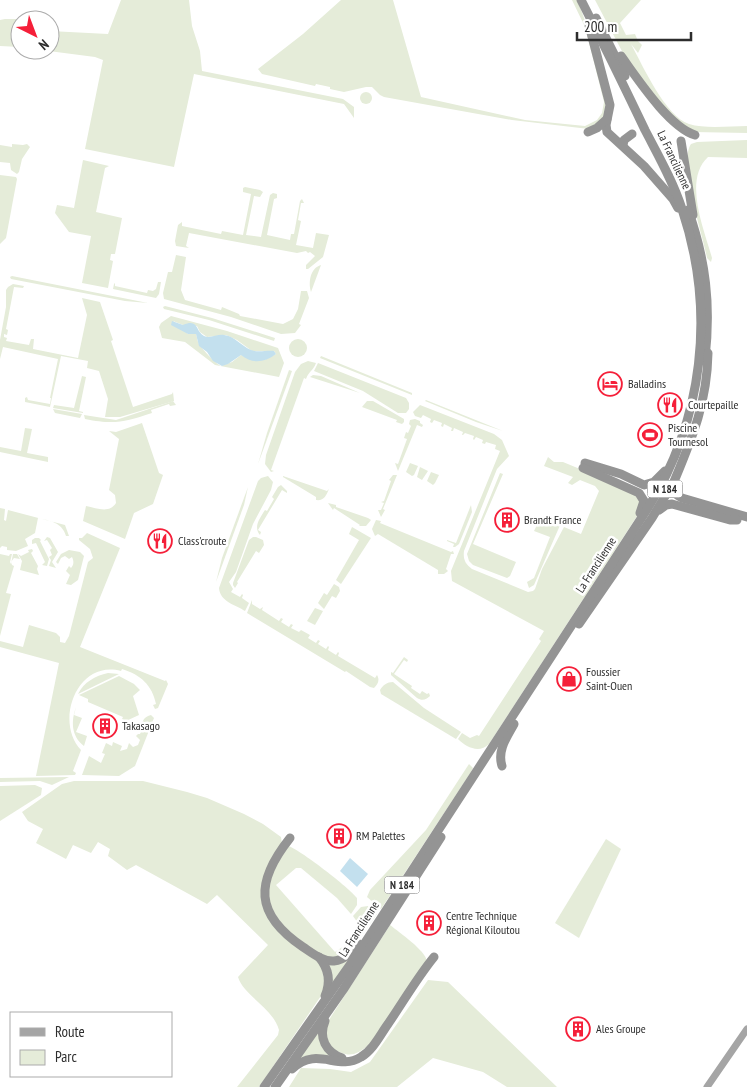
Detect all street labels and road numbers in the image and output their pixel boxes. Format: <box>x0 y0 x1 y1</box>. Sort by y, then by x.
street label: La Francilienne <box>654 128 695 192</box>
road number: N 184 <box>648 480 682 498</box>
street label: La Francilienne <box>572 534 619 595</box>
road number: N 184 <box>384 876 420 894</box>
street label: La Francilienne <box>335 898 382 959</box>

